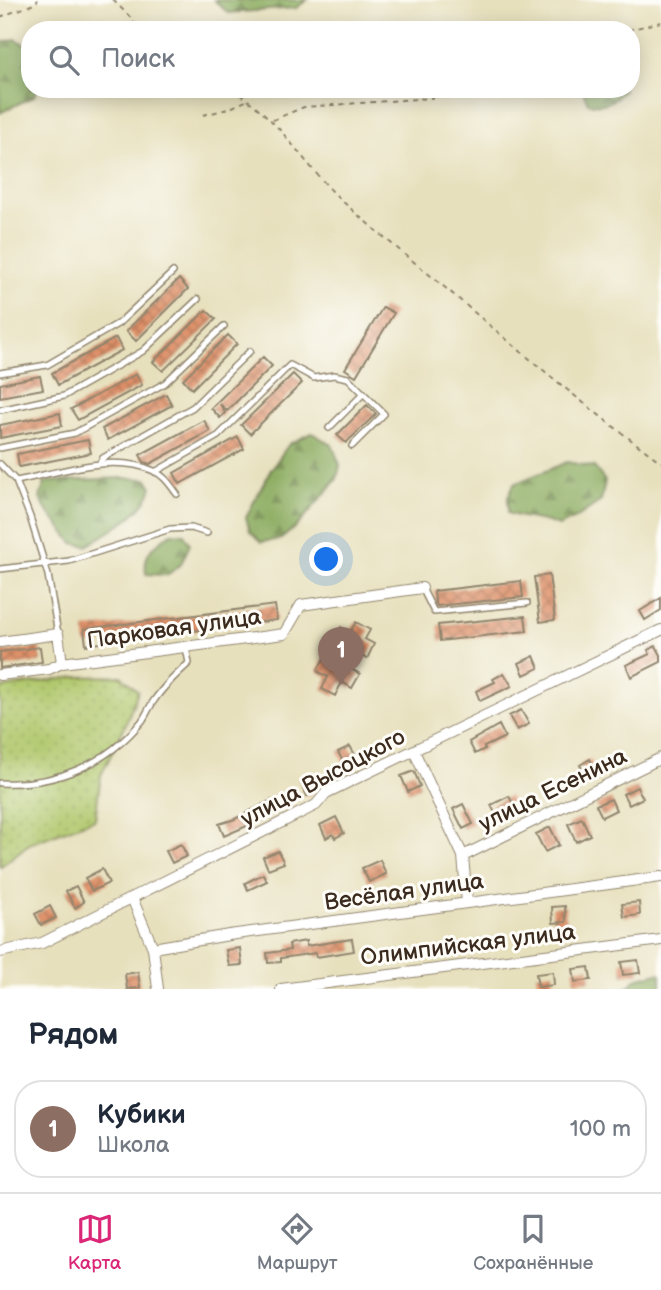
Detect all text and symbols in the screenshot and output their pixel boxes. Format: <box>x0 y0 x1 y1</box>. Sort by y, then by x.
search box <box>21 21 640 98</box>
icon: search <box>45 41 83 79</box>
text: Поиск <box>101 44 175 75</box>
your location <box>309 542 343 576</box>
street label: Парковая улица <box>85 603 263 655</box>
pin: 1 <box>318 627 364 685</box>
street label: улица Высоцкого <box>236 723 410 833</box>
street label: улица Есенина <box>474 742 632 838</box>
street label: Весёлая улица <box>323 867 486 917</box>
street label: Олимпийская улица <box>359 918 577 972</box>
text: Рядом <box>28 1017 118 1053</box>
text: Кубики <box>97 1100 186 1131</box>
text: 1 <box>48 1115 58 1143</box>
text: 100 m <box>570 1115 631 1143</box>
text: Школа <box>97 1131 170 1159</box>
tab: Карта <box>68 1210 121 1275</box>
tab: Маршрут <box>257 1210 338 1275</box>
tab: Сохранённые <box>473 1210 593 1275</box>

